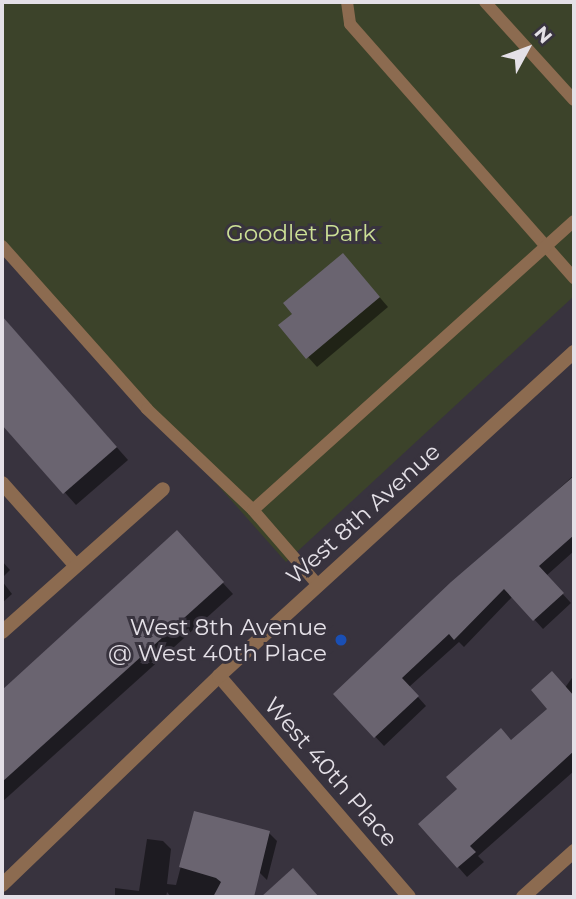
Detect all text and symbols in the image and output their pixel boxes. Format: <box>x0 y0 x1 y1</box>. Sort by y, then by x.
north arrow <box>492 14 562 84</box>
text: N <box>530 22 557 48</box>
park label: Goodlet Park <box>226 219 376 247</box>
street label: West 8th Avenue <box>281 438 445 590</box>
place label: West 8th Avenue @ West 40th Place <box>108 613 327 667</box>
marker: West 8th Avenue @ West 40th Place <box>333 632 349 648</box>
street label: West 40th Place <box>259 692 403 852</box>

